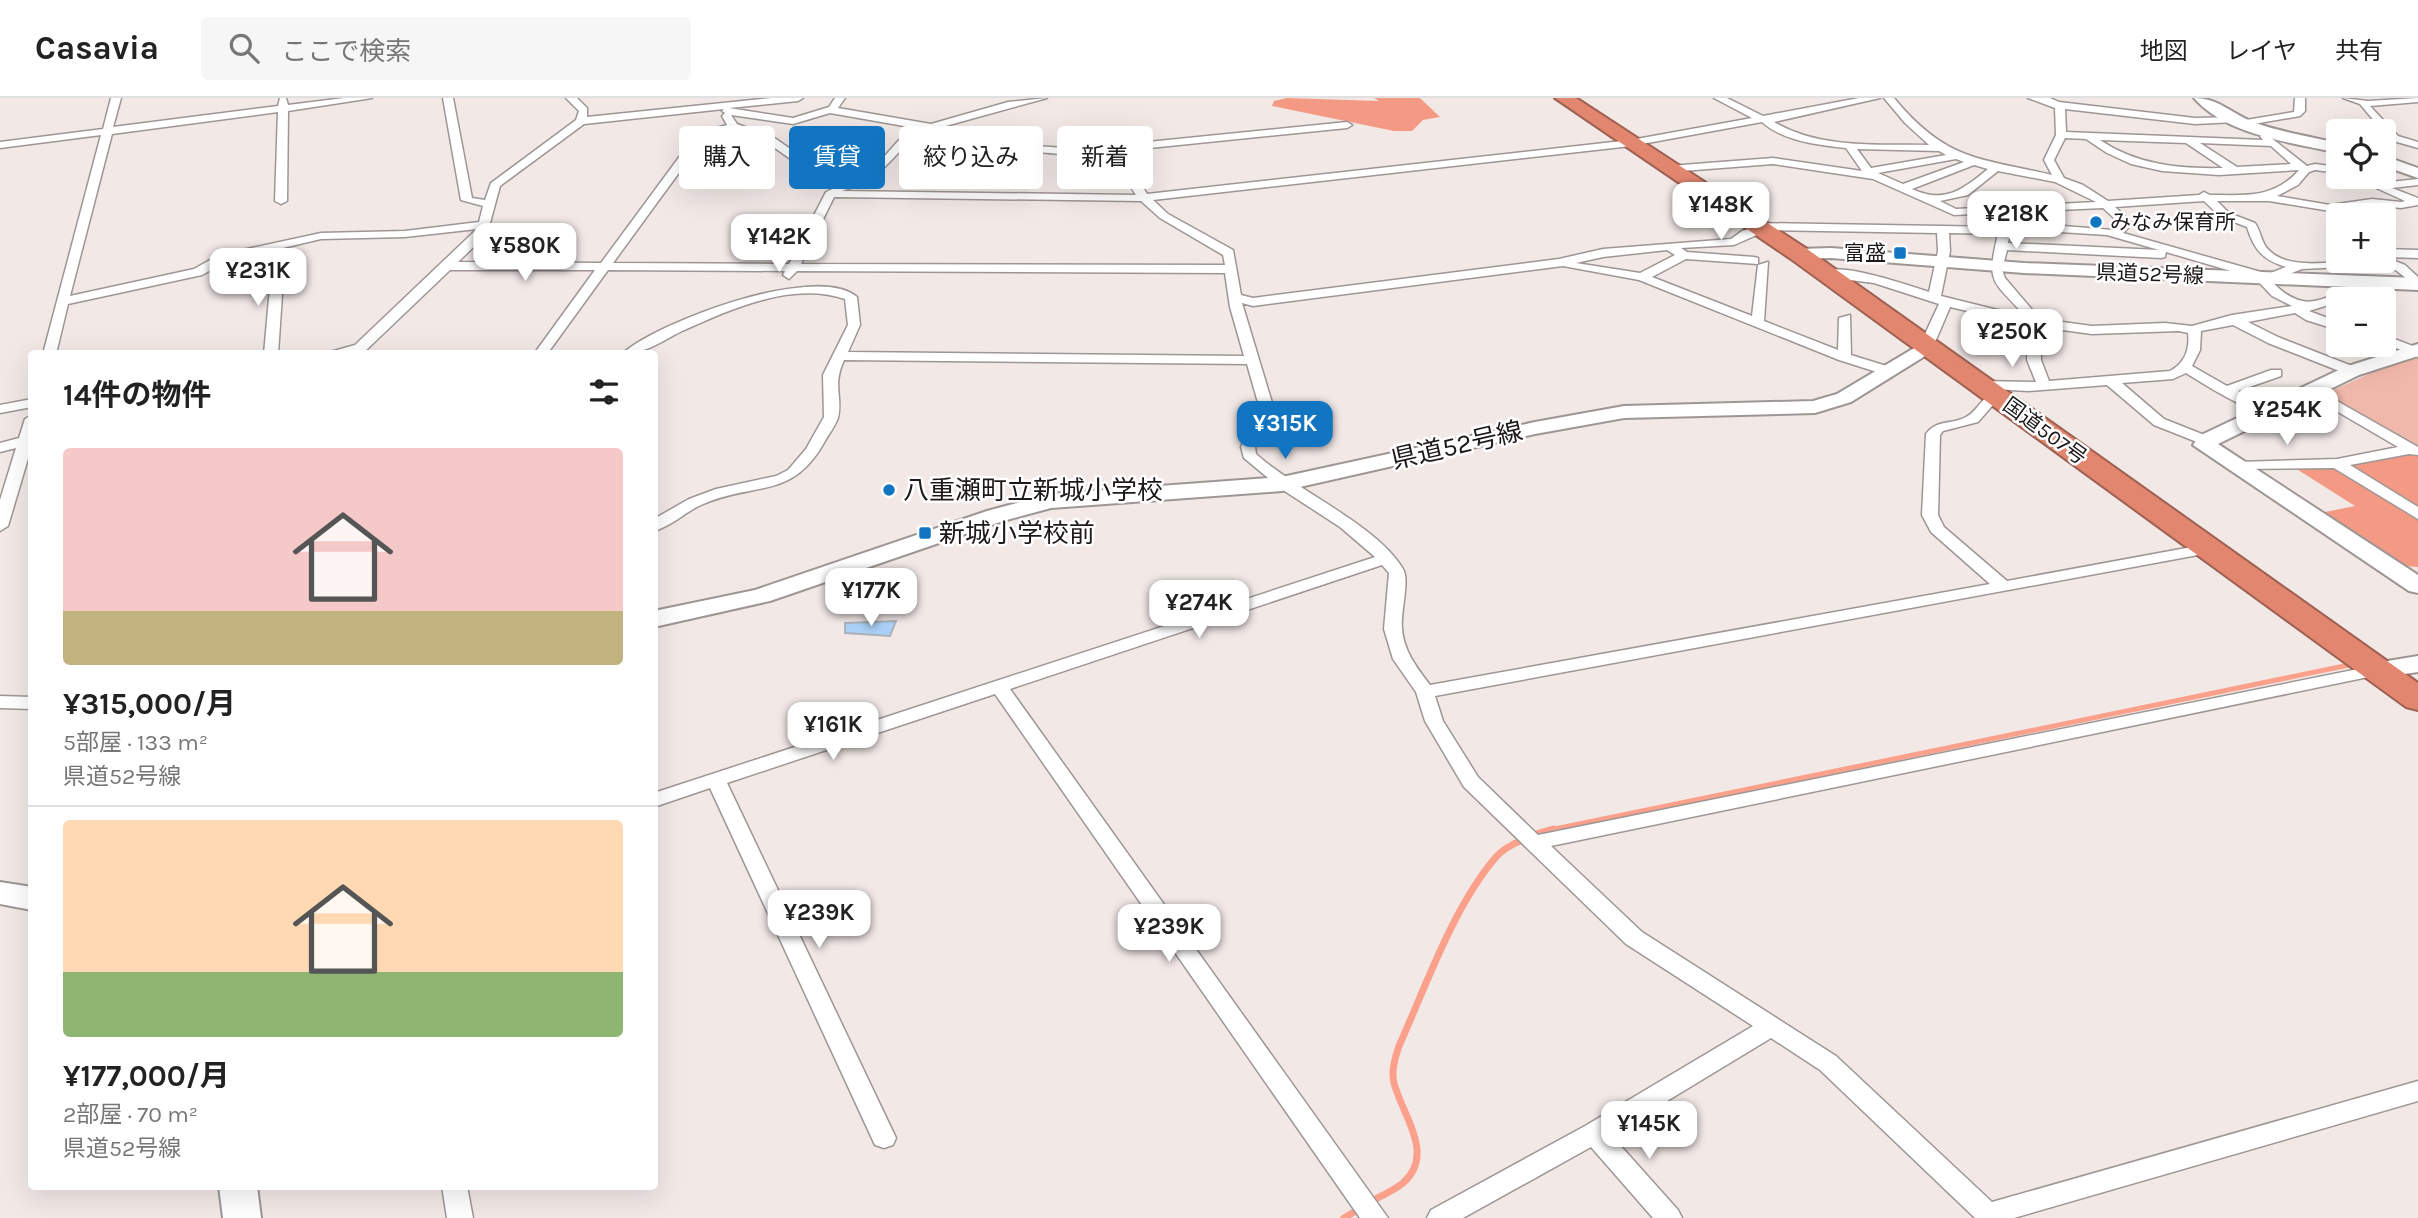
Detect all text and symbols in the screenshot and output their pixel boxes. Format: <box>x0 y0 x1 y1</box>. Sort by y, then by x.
search box <box>201 17 691 80</box>
text: Casavia <box>35 29 159 67</box>
icon: search <box>225 29 263 67</box>
text: ここで検索 <box>281 36 411 67</box>
text: 地図 <box>2140 37 2188 65</box>
text: レイヤ <box>2226 37 2297 65</box>
text: 共有 <box>2335 37 2383 65</box>
map controls <box>2326 119 2396 357</box>
button: locate <box>2326 119 2396 189</box>
chip: 購入 <box>679 126 775 189</box>
chip: 賃貸 <box>789 126 885 189</box>
chip: 絞り込み <box>899 126 1043 189</box>
chip: 新着 <box>1057 126 1153 189</box>
pin: ¥148K <box>1672 183 1770 242</box>
text: ¥148K <box>1688 191 1754 218</box>
pin: ¥218K <box>1967 192 2065 251</box>
text: ¥218K <box>1983 200 2049 227</box>
button: + <box>2326 203 2396 273</box>
place label: みなみ保育所 <box>2110 210 2236 234</box>
pin: ¥142K <box>730 214 828 274</box>
marker: みなみ保育所 <box>2088 214 2104 230</box>
pin: ¥580K <box>476 223 574 283</box>
text: ¥142K <box>747 223 811 250</box>
text: ¥580K <box>489 232 561 259</box>
place label: 富盛 <box>1844 241 1886 265</box>
marker: 富盛 <box>1892 245 1908 261</box>
pin: ¥231K <box>209 248 307 308</box>
text: ¥231K <box>226 257 290 284</box>
street label: 県道52号線 <box>2096 260 2204 288</box>
button: − <box>2326 287 2396 357</box>
pin: ¥250K <box>1963 310 2061 369</box>
text: ¥250K <box>1977 318 2047 345</box>
icon: filters <box>585 373 623 411</box>
text: 14件の物件 <box>63 377 212 413</box>
pin: ¥254K <box>2238 388 2336 447</box>
street label: 国道507号 <box>1999 393 2091 469</box>
text: ¥254K <box>2252 396 2322 423</box>
pin: ¥315K <box>1236 402 1334 461</box>
text: ¥315K <box>1253 410 1317 437</box>
street label: 県道52号線 <box>1388 415 1526 476</box>
place label: 八重瀬町立新城小学校 <box>903 475 1163 506</box>
marker: 八重瀬町立新城小学校 <box>881 482 897 498</box>
icon: home <box>280 494 406 620</box>
place label: 新城小学校前 <box>939 518 1095 549</box>
marker: 新城小学校前 <box>917 525 933 541</box>
pin: ¥177K <box>822 568 920 628</box>
text: ¥177K <box>841 577 901 604</box>
pin: ¥274K <box>1150 580 1248 640</box>
text: ¥274K <box>1165 589 1233 616</box>
text: ¥315,000/月 <box>63 686 236 722</box>
pin: ¥161K <box>784 702 882 762</box>
text: ¥161K <box>804 711 862 738</box>
text: 5部屋 · 133 m² <box>63 729 208 756</box>
text: 県道52号線 <box>63 763 181 790</box>
icon: home <box>280 866 406 992</box>
pin: ¥239K <box>770 890 868 950</box>
text: ¥239K <box>784 899 854 926</box>
pin: ¥239K <box>1120 904 1218 964</box>
text: ¥239K <box>1134 913 1204 940</box>
text: ¥177,000/月 <box>63 1058 230 1094</box>
text: 2部屋 · 70 m² <box>63 1101 198 1128</box>
pin: ¥145K <box>1600 1102 1698 1161</box>
text: ¥145K <box>1617 1110 1681 1137</box>
text: 県道52号線 <box>63 1135 181 1162</box>

